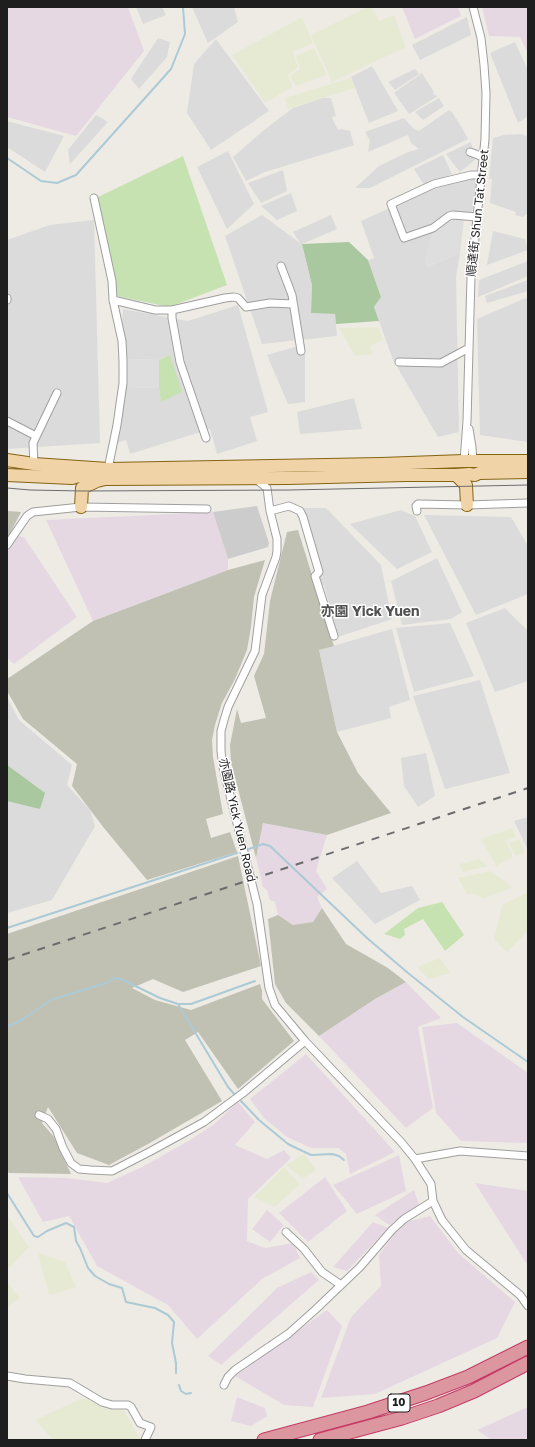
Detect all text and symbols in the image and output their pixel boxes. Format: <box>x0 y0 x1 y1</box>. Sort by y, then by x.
street label: 順達街 Shun Tat Street <box>464 149 492 277</box>
district label: 亦園 Yick Yuen <box>321 604 419 620</box>
street label: 亦園路 Yick Yuen Road <box>216 756 258 884</box>
road number: 10 <box>388 1394 410 1412</box>

